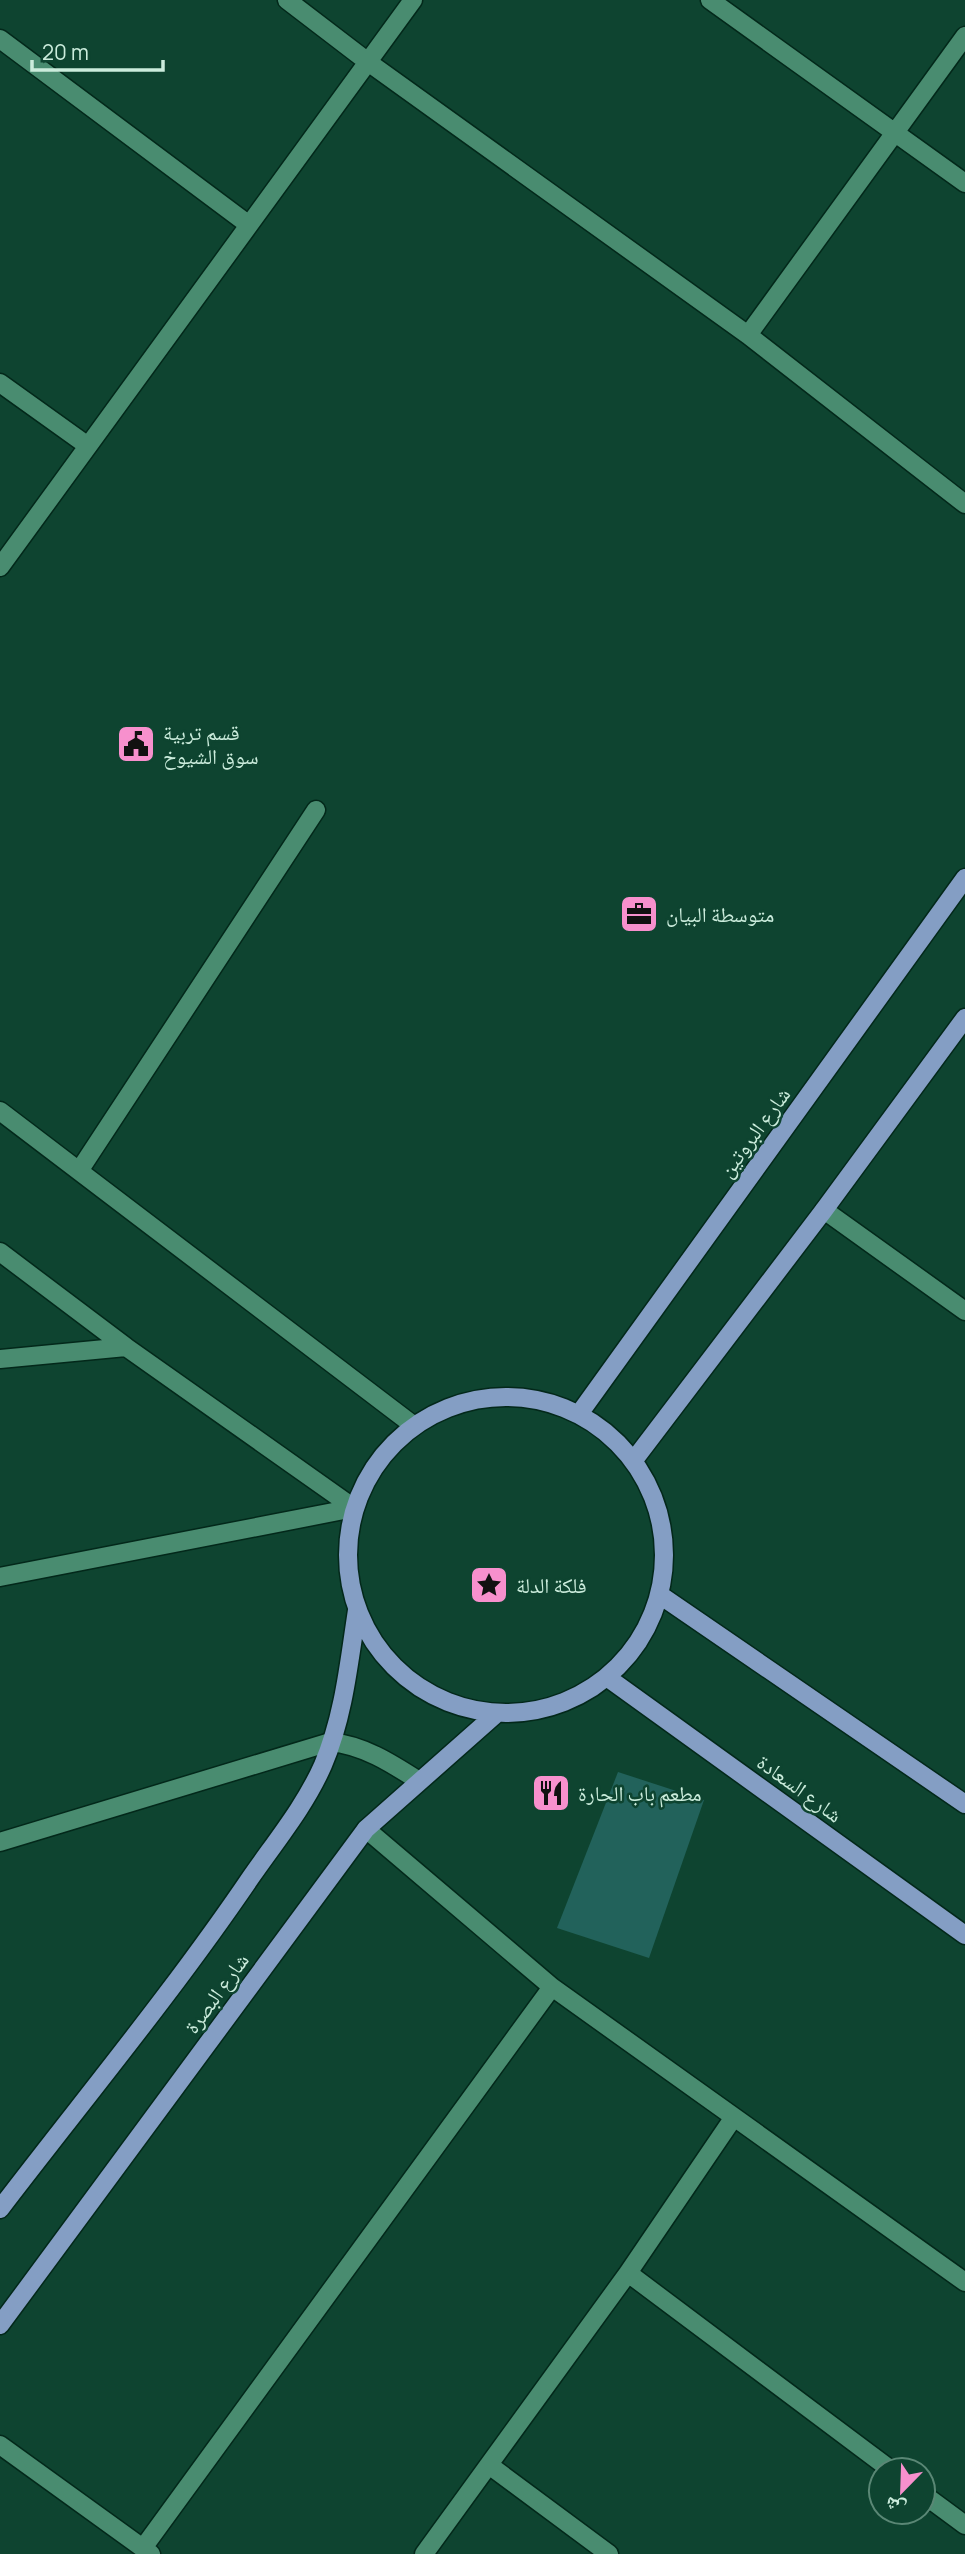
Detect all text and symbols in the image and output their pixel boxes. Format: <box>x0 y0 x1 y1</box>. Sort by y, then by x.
scale bar <box>32 28 163 72</box>
text: 20 m <box>42 38 89 66</box>
place label: قسم تربية سوق الشيوخ <box>163 718 259 770</box>
public building icon: قسم تربية سوق الشيوخ <box>115 723 157 765</box>
office icon: متوسطة البيان <box>618 893 660 935</box>
place label: متوسطة البيان <box>666 900 774 928</box>
street label: شارع البروتين <box>712 1081 796 1183</box>
place icon: فلكة الدلة <box>468 1564 510 1606</box>
place label: فلكة الدلة <box>516 1571 587 1599</box>
street label: شارع السعادة <box>752 1748 848 1828</box>
restaurant icon: مطعم باب الحارة <box>530 1772 572 1814</box>
place label: مطعم باب الحارة <box>578 1779 702 1808</box>
street label: شارع البصرة <box>177 1947 255 2039</box>
north arrow <box>867 2456 937 2526</box>
text: ش <box>881 2491 910 2523</box>

